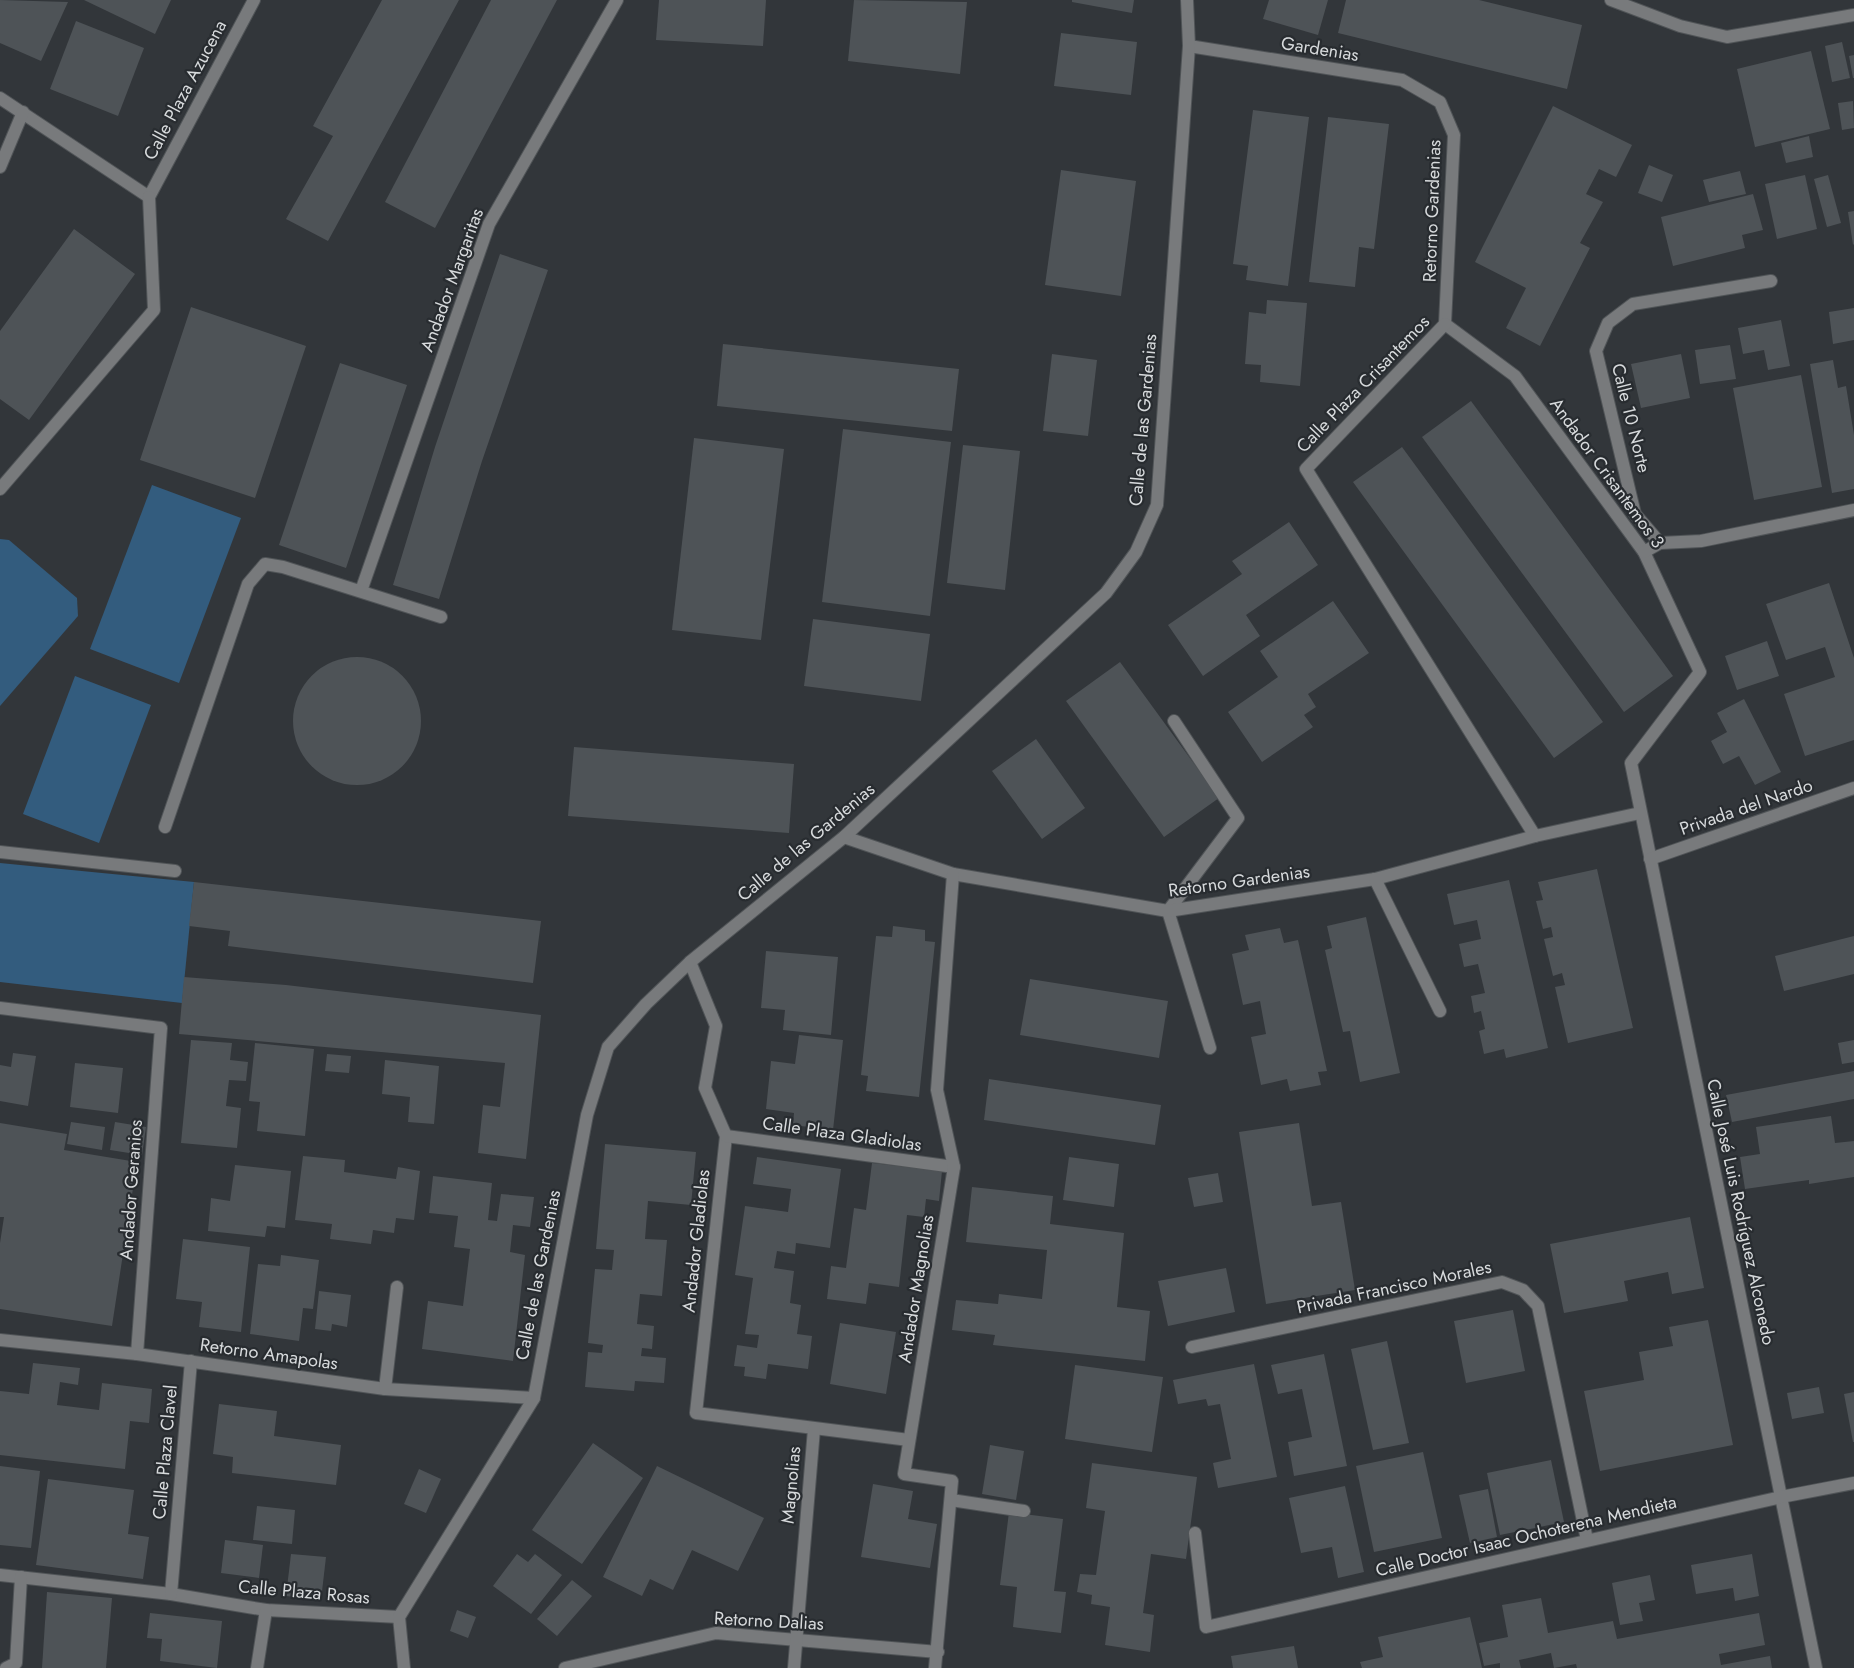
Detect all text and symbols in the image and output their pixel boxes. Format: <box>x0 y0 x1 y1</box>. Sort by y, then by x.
street label: Calle Plaza Azucena <box>137 15 233 165</box>
street label: Gardenias <box>1279 30 1361 68</box>
street label: Retorno Gardenias <box>1417 139 1447 283</box>
street label: Andador Margaritas <box>414 205 490 355</box>
street label: Calle Plaza Crisantemos <box>1290 309 1436 459</box>
street label: Calle de las Gardenias <box>1123 333 1163 507</box>
street label: Calle 10 Norte <box>1605 361 1657 475</box>
street label: Andador Crisantemos 3 <box>1543 392 1671 554</box>
street label: Privada del Nardo <box>1676 772 1816 842</box>
street label: Calle de las Gardenias <box>732 777 880 907</box>
street label: Retorno Gardenias <box>1167 858 1311 904</box>
street label: Calle José Luis Rodríguez Alconedo <box>1700 1077 1782 1348</box>
street label: Calle Plaza Gladiolas <box>761 1110 923 1158</box>
street label: Andador Geranios <box>113 1119 149 1261</box>
street label: Andador Gladiolas <box>676 1168 716 1314</box>
street label: Calle de las Gardenias <box>509 1188 567 1362</box>
street label: Andador Magnolias <box>891 1213 941 1365</box>
street label: Privada Francisco Morales <box>1294 1254 1494 1320</box>
street label: Retorno Amapolas <box>198 1331 340 1377</box>
street label: Calle Plaza Clavel <box>146 1384 184 1520</box>
street label: Magnolias <box>775 1445 807 1525</box>
street label: Calle Doctor Isaac Ochoterena Mendieta <box>1373 1489 1679 1583</box>
street label: Calle Plaza Rosas <box>237 1573 371 1611</box>
street label: Retorno Dalias <box>713 1605 825 1637</box>

